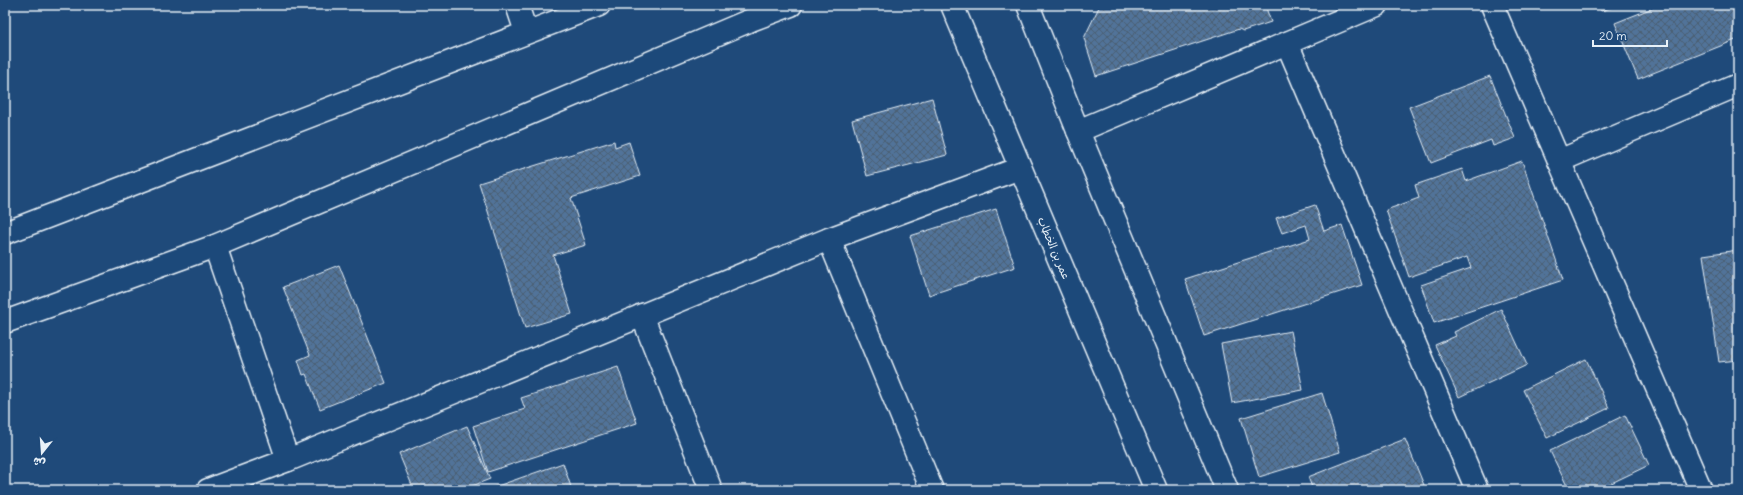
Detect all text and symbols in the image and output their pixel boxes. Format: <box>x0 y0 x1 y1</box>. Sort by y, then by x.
scale bar <box>1593 22 1667 48</box>
text: 20 m <box>1599 28 1627 43</box>
street label: عمر بن الخطاب <box>1034 215 1073 282</box>
north arrow <box>22 433 62 473</box>
text: ش <box>31 454 47 471</box>

